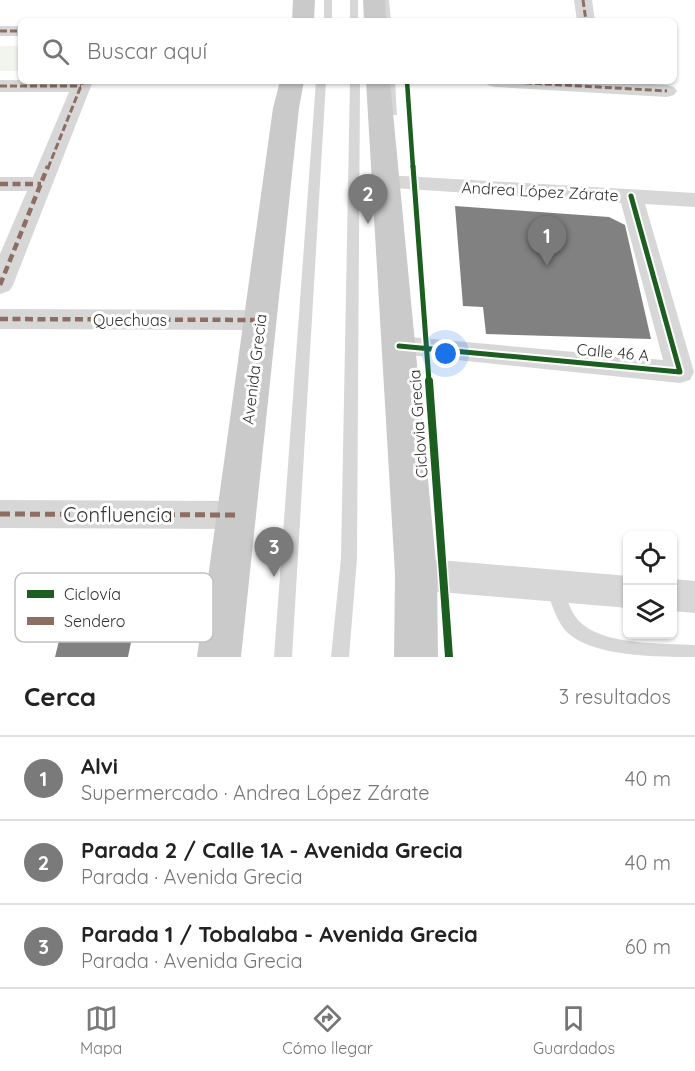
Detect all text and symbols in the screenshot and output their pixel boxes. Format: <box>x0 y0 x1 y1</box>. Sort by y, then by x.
search box <box>18 18 677 84</box>
icon: search <box>39 35 72 68</box>
text: Buscar aquí <box>87 37 207 65</box>
pin: 2 <box>348 174 388 224</box>
street label: Andrea López Zárate <box>461 177 619 205</box>
pin: 1 <box>528 216 566 266</box>
street label: Quechuas <box>93 310 167 330</box>
street label: Avenida Grecia <box>237 313 271 425</box>
your location <box>431 339 460 368</box>
street label: Calle 46 A <box>576 339 650 365</box>
street label: Ciclovia Grecia <box>404 369 432 479</box>
street label: Confluencia <box>63 502 173 527</box>
pin: 3 <box>254 528 294 577</box>
map controls <box>623 531 677 639</box>
button: locate <box>623 531 677 585</box>
legend <box>15 573 213 642</box>
text: Ciclovía <box>64 584 121 604</box>
button: layers <box>623 585 677 639</box>
text: Sendero <box>64 611 126 631</box>
text: Cerca <box>24 680 96 713</box>
text: 3 resultados <box>559 684 671 709</box>
text: Alvi <box>81 752 118 780</box>
text: 1 <box>40 766 47 791</box>
text: 40 m <box>625 766 671 791</box>
text: Supermercado · Andrea López Zárate <box>81 780 430 805</box>
text: Parada 2 / Calle 1A - Avenida Grecia <box>81 836 463 864</box>
text: 2 <box>38 850 49 875</box>
text: 40 m <box>625 850 671 875</box>
text: Parada · Avenida Grecia <box>81 864 303 889</box>
text: Parada 1 / Tobalaba - Avenida Grecia <box>81 920 478 948</box>
text: 3 <box>38 934 49 959</box>
text: 60 m <box>625 934 671 959</box>
text: Parada · Avenida Grecia <box>81 948 303 973</box>
tab: Mapa <box>80 1002 122 1058</box>
tab: Cómo llegar <box>282 1002 373 1058</box>
tab: Guardados <box>533 1002 615 1058</box>

